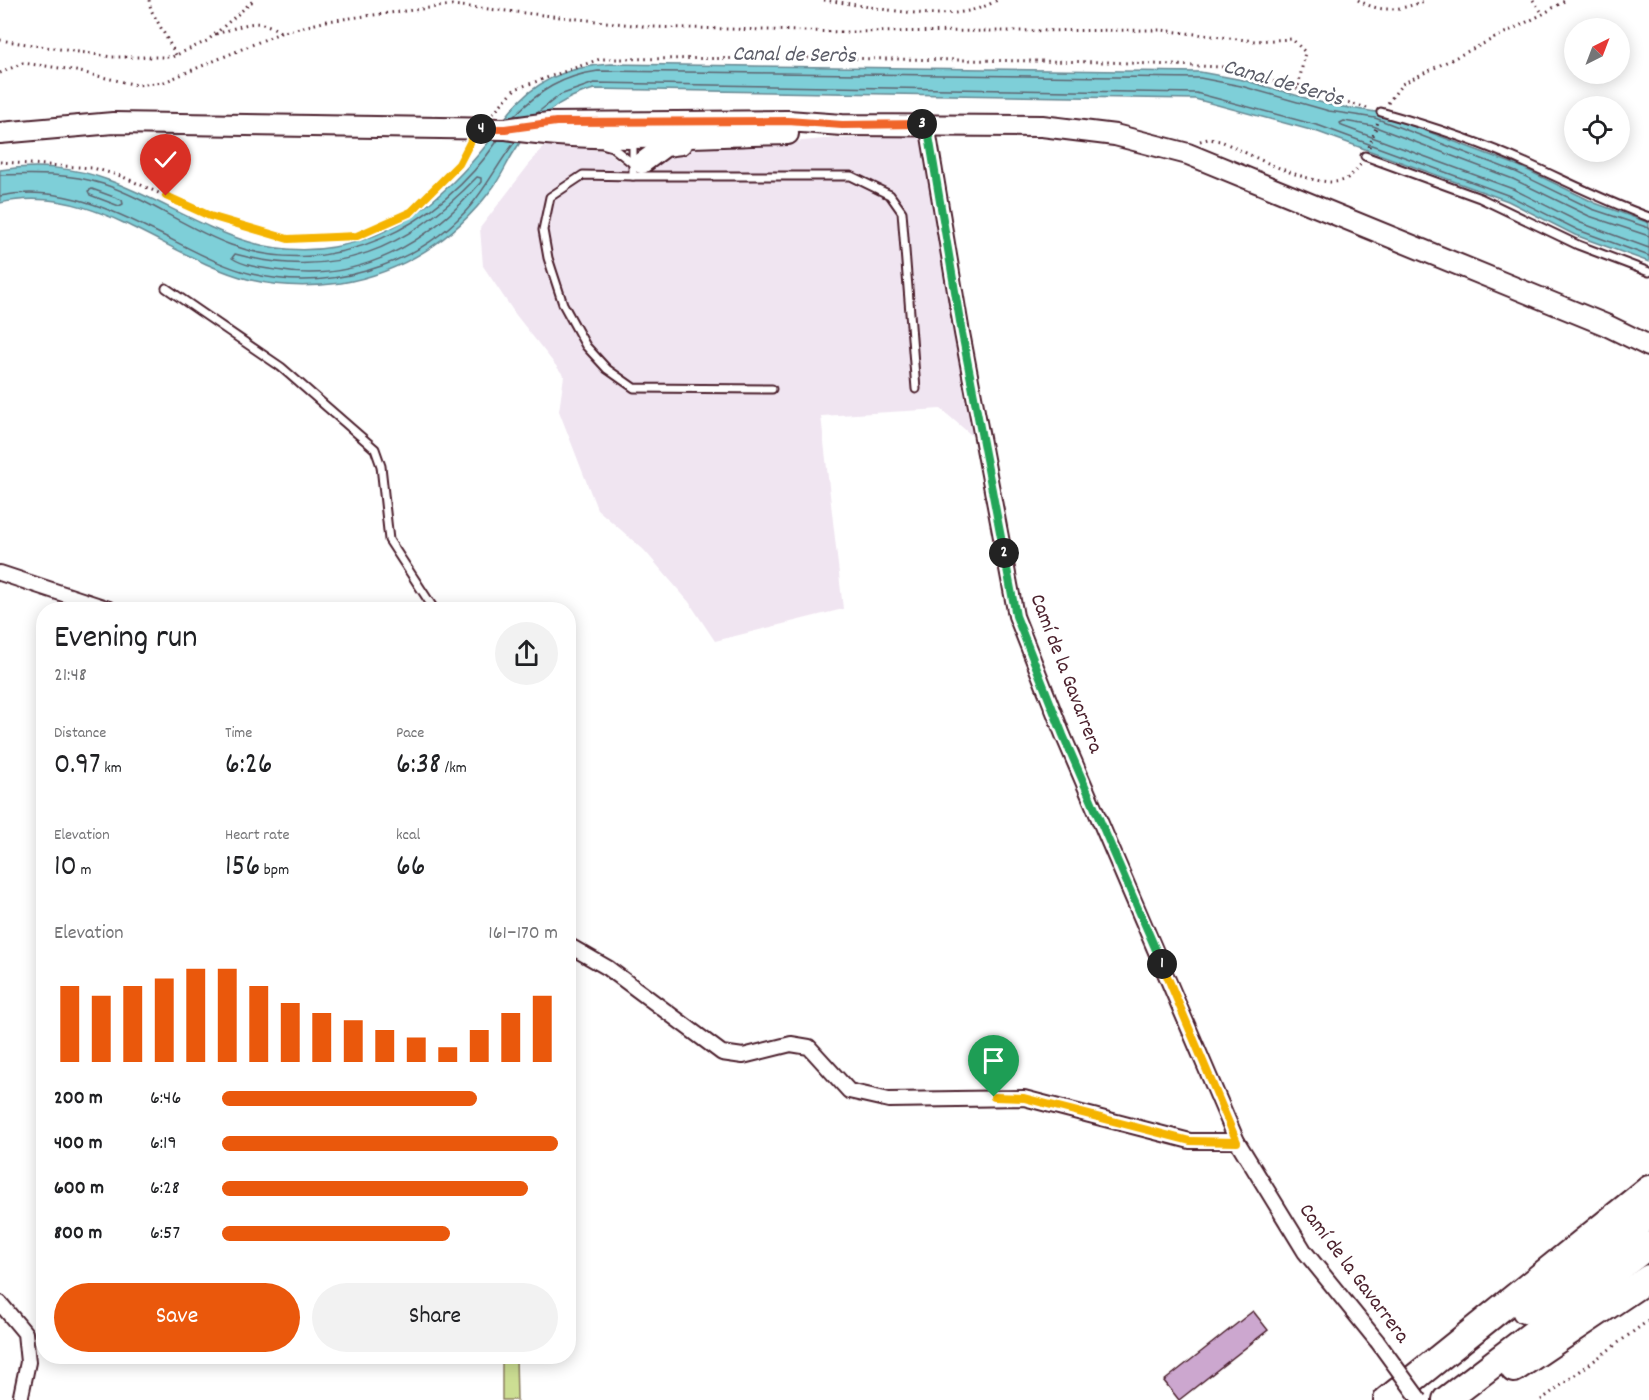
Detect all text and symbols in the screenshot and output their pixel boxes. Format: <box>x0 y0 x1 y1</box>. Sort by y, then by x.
north arrow <box>1564 18 1630 84</box>
map controls <box>1564 18 1630 162</box>
water label: Canal de Seròs <box>732 39 857 73</box>
water label: Canal de Seròs <box>1219 52 1347 116</box>
button: locate <box>1564 96 1630 162</box>
pin: 3 <box>907 109 937 139</box>
text: 3 <box>918 112 926 135</box>
pin: 4 <box>466 114 496 144</box>
text: 4 <box>478 117 484 140</box>
pin <box>140 134 191 196</box>
icon: check <box>149 143 182 176</box>
pin: 2 <box>989 538 1019 568</box>
text: 2 <box>1001 541 1008 564</box>
street label: Camí de la Gavarrera <box>1021 590 1110 759</box>
text: Evening run <box>54 616 198 663</box>
button: share <box>495 622 558 685</box>
text: 21:48 <box>54 662 87 690</box>
text: Distance <box>54 722 106 745</box>
text: Time <box>225 722 252 745</box>
text: Pace <box>396 722 424 745</box>
text: 0.97 <box>54 745 101 788</box>
text: 6:26 <box>225 745 273 788</box>
text: 6:38 <box>396 745 441 788</box>
text: km <box>101 757 122 780</box>
text: /km <box>441 757 467 780</box>
text: Elevation <box>54 824 110 847</box>
text: Heart rate <box>225 824 290 847</box>
text: kcal <box>396 824 420 847</box>
text: 10 <box>54 847 77 890</box>
text: 156 <box>225 847 260 890</box>
text: 66 <box>396 847 425 890</box>
text: m <box>77 859 92 882</box>
text: bpm <box>260 859 289 882</box>
text: Elevation <box>54 920 124 948</box>
text: 161–170 m <box>488 920 558 948</box>
pin: 1 <box>1147 949 1177 979</box>
text: 1 <box>1160 952 1164 975</box>
pin <box>968 1035 1019 1097</box>
icon: arrive <box>977 1044 1010 1077</box>
text: 200 m <box>54 1085 103 1113</box>
text: 6:46 <box>150 1085 181 1113</box>
text: 400 m <box>54 1130 102 1158</box>
text: 6:19 <box>150 1130 177 1158</box>
text: 600 m <box>54 1175 104 1203</box>
text: 6:28 <box>150 1175 180 1203</box>
street label: Camí de la Gavarrera <box>1290 1198 1416 1351</box>
text: 800 m <box>54 1220 102 1248</box>
text: 6:57 <box>150 1220 180 1248</box>
button: Save <box>54 1283 300 1352</box>
button: Share <box>312 1283 558 1352</box>

